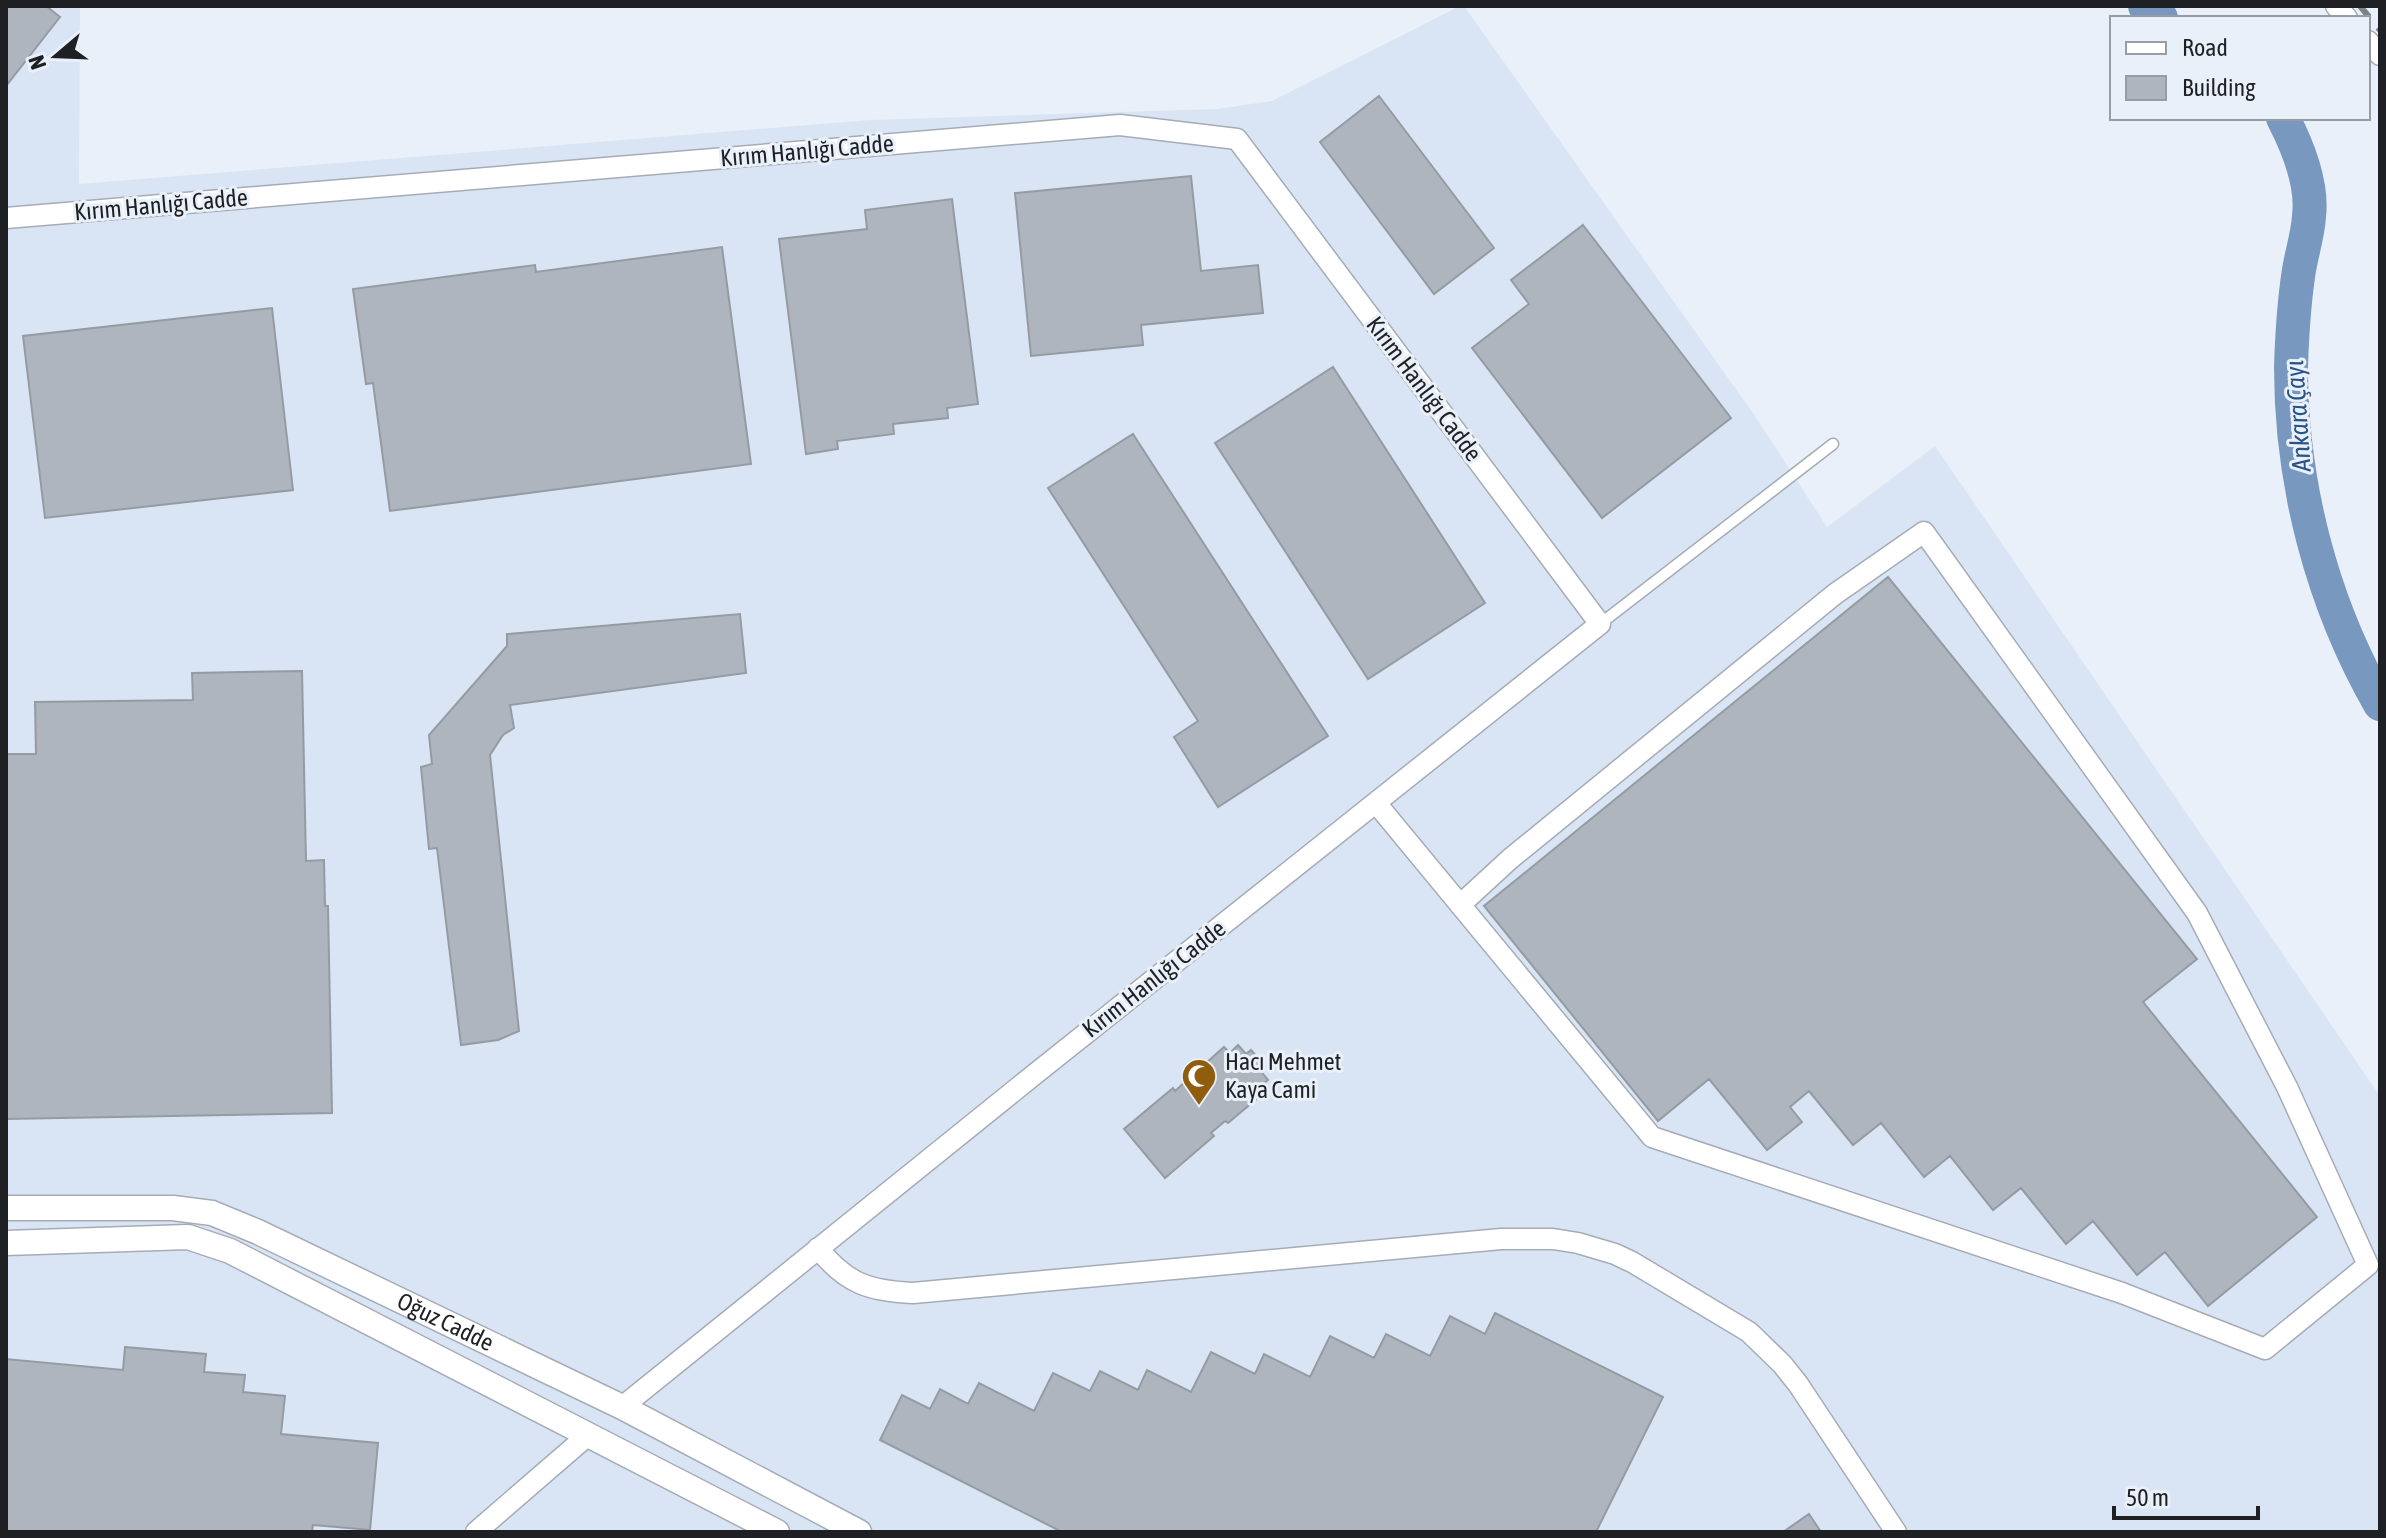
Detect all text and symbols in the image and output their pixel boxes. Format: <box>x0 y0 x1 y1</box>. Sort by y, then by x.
north arrow <box>16 16 96 96</box>
legend <box>2110 16 2370 120</box>
text: Road <box>2182 34 2228 61</box>
text: N <box>23 52 51 73</box>
text: Building <box>2182 74 2256 101</box>
street label: Kırım Hanlığı Cadde <box>719 129 895 172</box>
street label: Kırım Hanlığı Cadde <box>73 183 249 226</box>
street label: Kırım Hanlığı Cadde <box>1361 311 1487 466</box>
water label: Ankara Çayı <box>2279 359 2317 474</box>
street label: Kırım Hanlığı Cadde <box>1077 914 1230 1043</box>
place label: Hacı Mehmet Kaya Cami <box>1225 1048 1342 1103</box>
mosque icon: Hacı Mehmet Kaya Cami <box>1180 1057 1218 1107</box>
street label: Oğuz Cadde <box>393 1287 498 1356</box>
scale bar <box>2114 1470 2258 1520</box>
text: 50 m <box>2126 1484 2169 1511</box>

